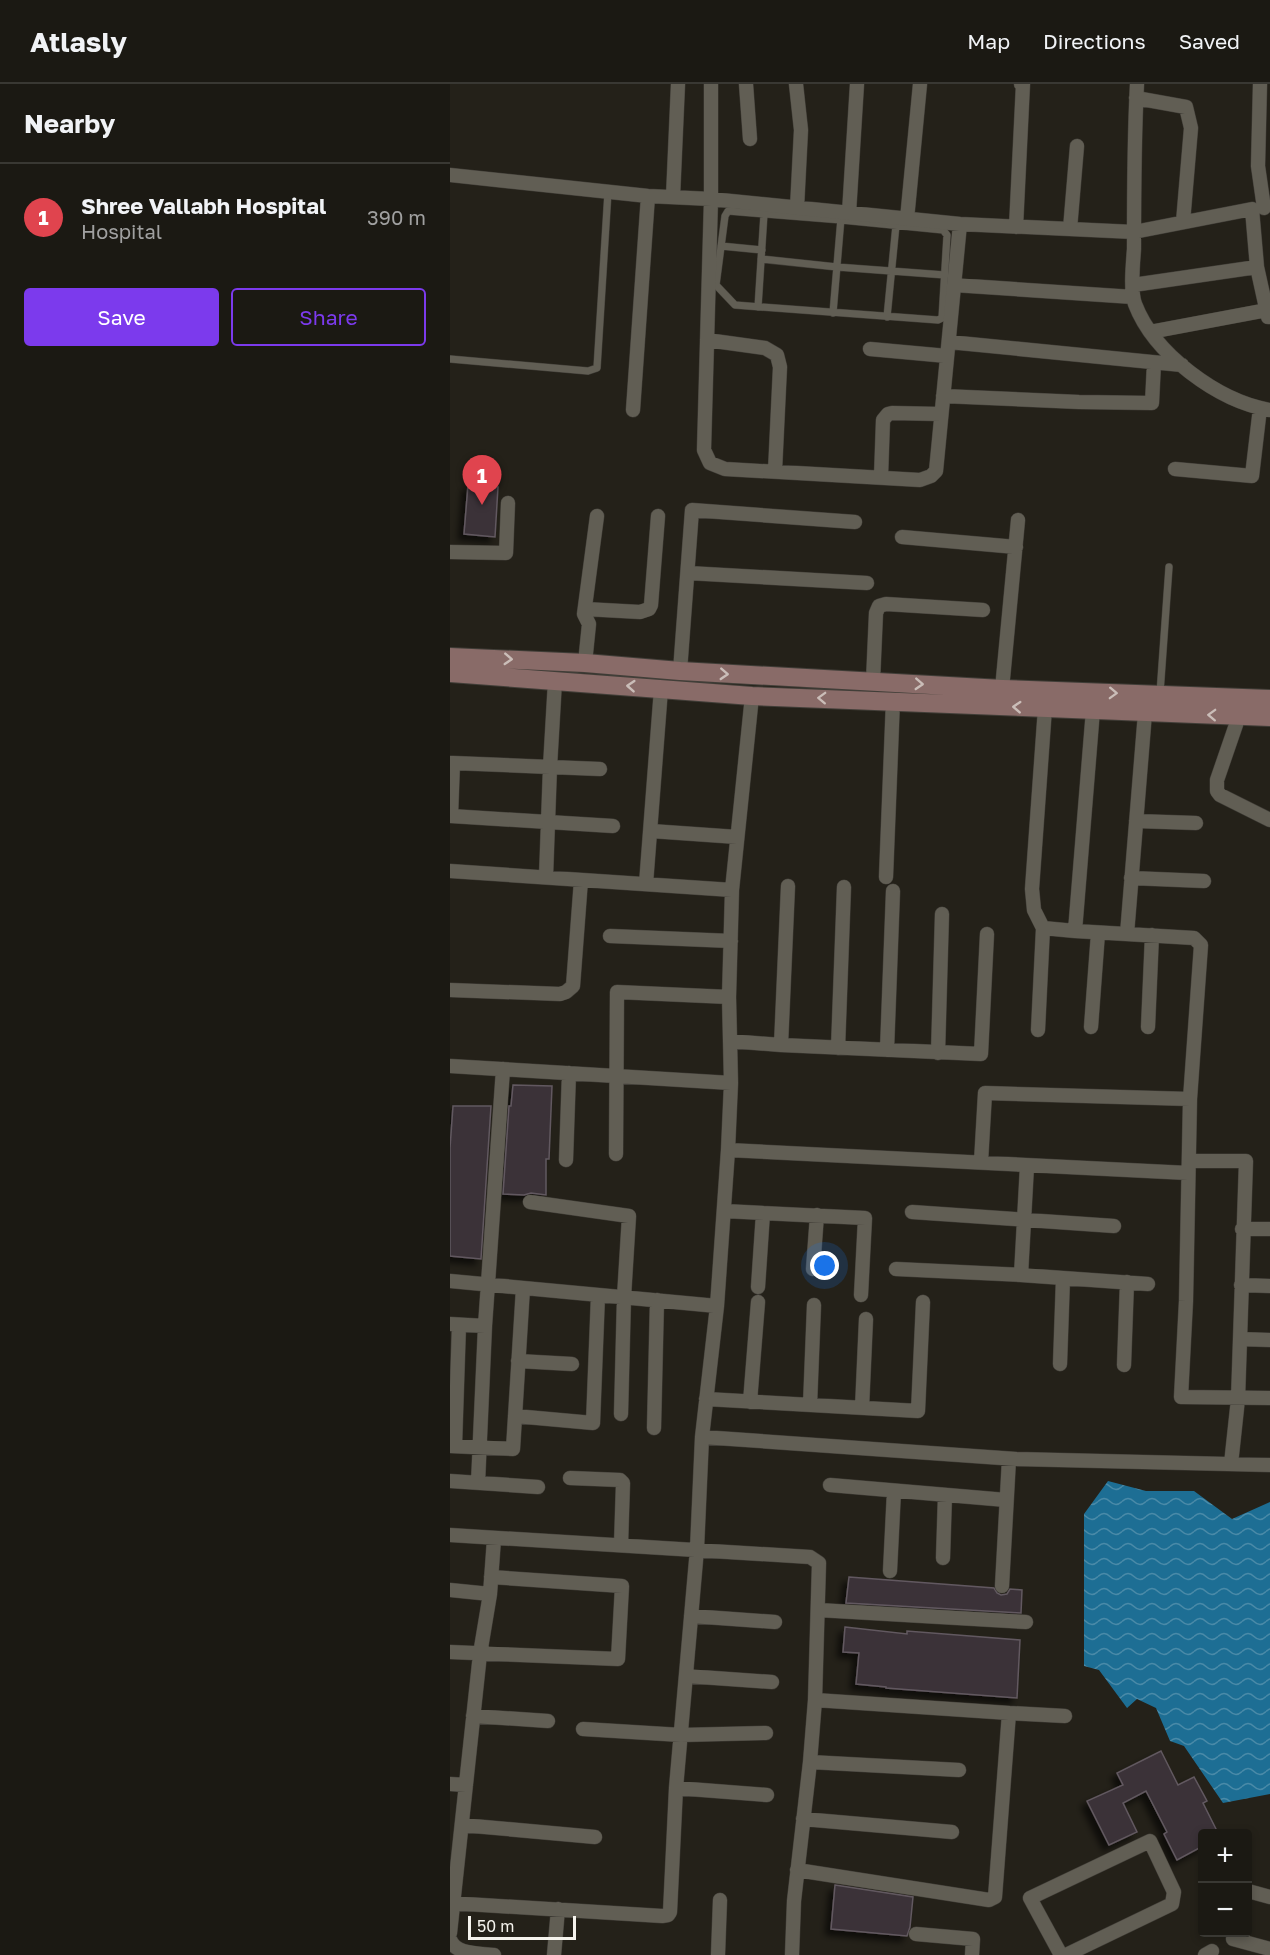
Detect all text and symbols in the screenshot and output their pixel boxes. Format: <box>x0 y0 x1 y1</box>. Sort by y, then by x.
text: Atlasly <box>30 25 127 58</box>
text: Map <box>967 28 1010 54</box>
text: Directions <box>1043 28 1146 54</box>
text: Saved <box>1179 28 1240 54</box>
text: Nearby <box>24 108 115 139</box>
text: Shree Vallabh Hospital <box>81 192 326 219</box>
text: 1 <box>38 205 49 229</box>
text: 390 m <box>367 205 426 229</box>
text: Hospital <box>81 219 162 243</box>
button: Save <box>24 288 219 346</box>
button: Share <box>231 288 426 346</box>
pin: 1 <box>462 456 501 505</box>
one-way arrow <box>504 653 513 666</box>
one-way arrow <box>719 667 728 680</box>
one-way arrow <box>914 677 923 690</box>
one-way arrow <box>627 680 636 693</box>
one-way arrow <box>1109 686 1118 699</box>
one-way arrow <box>817 692 826 704</box>
one-way arrow <box>1012 700 1021 713</box>
one-way arrow <box>1207 709 1216 721</box>
your location <box>810 1251 839 1280</box>
map controls <box>1198 1829 1252 1937</box>
button: + <box>1198 1829 1252 1883</box>
button: − <box>1198 1883 1252 1937</box>
scale bar <box>468 1913 576 1940</box>
text: 50 m <box>477 1916 514 1936</box>

